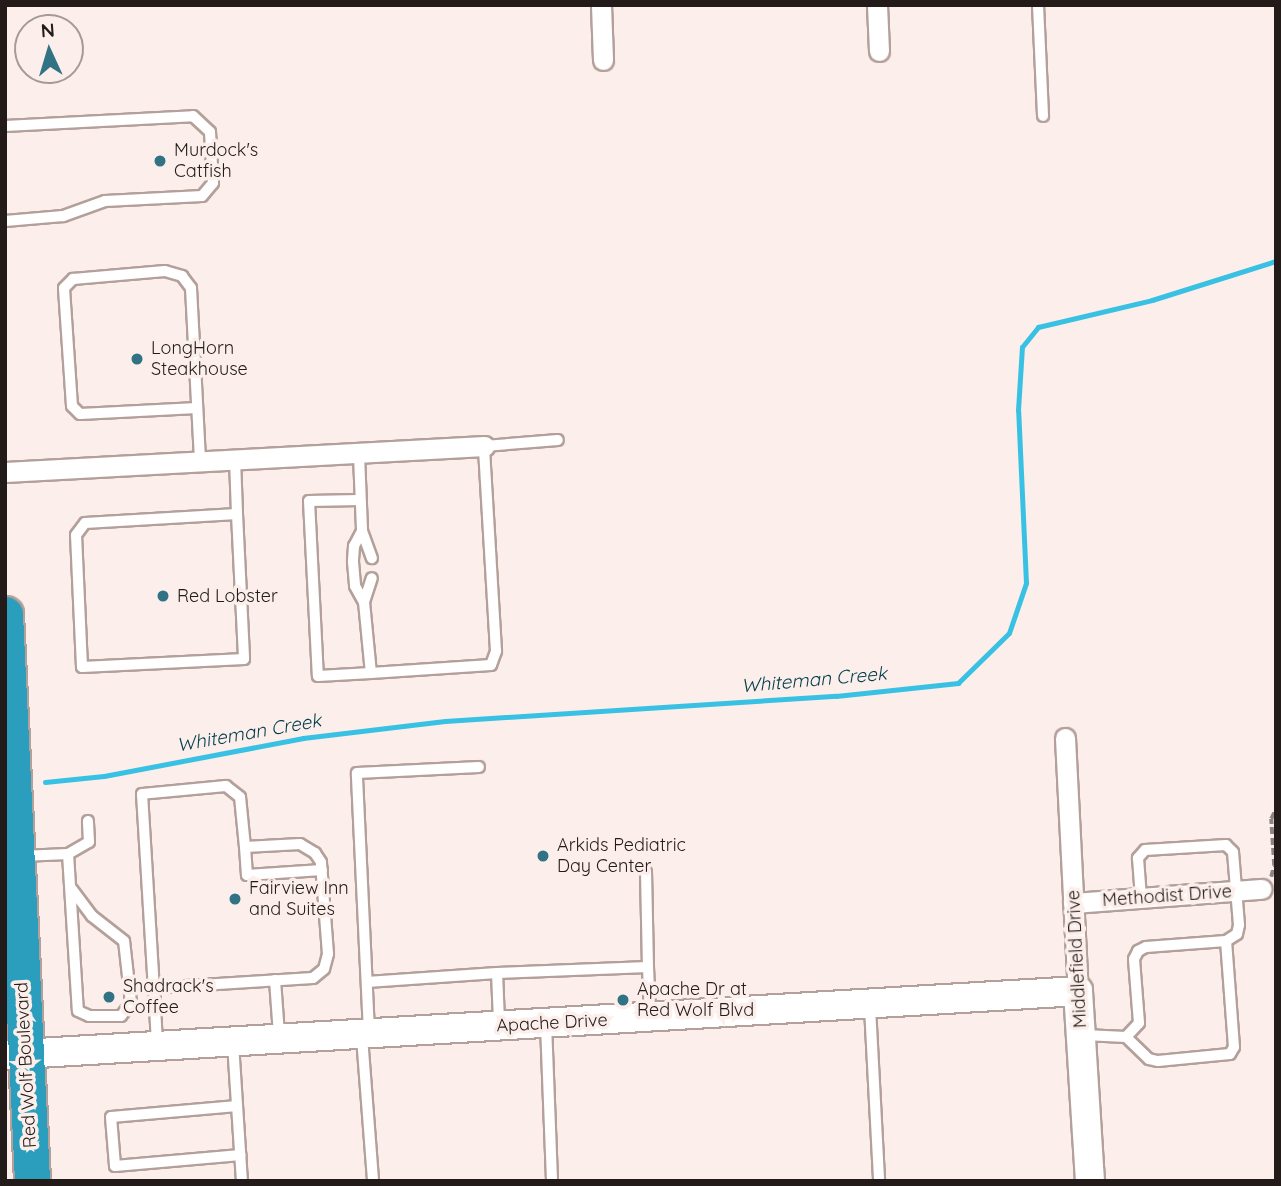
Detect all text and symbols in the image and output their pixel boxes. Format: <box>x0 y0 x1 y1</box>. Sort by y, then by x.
north arrow <box>14 14 84 84</box>
text: N <box>40 18 55 43</box>
place label: Murdock's Catfish <box>174 140 258 182</box>
marker: Murdock's Catfish <box>152 153 168 169</box>
place label: LongHorn Steakhouse <box>151 338 248 380</box>
marker: LongHorn Steakhouse <box>129 351 145 367</box>
place label: Red Lobster <box>177 585 278 607</box>
marker: Red Lobster <box>155 588 171 604</box>
water label: Whiteman Creek <box>740 662 888 698</box>
water label: Whiteman Creek <box>175 709 323 757</box>
place label: Arkids Pediatric Day Center <box>557 835 686 878</box>
marker: Arkids Pediatric Day Center <box>535 848 551 864</box>
place label: Fairview Inn and Suites <box>249 878 349 920</box>
street label: Methodist Drive <box>1102 881 1232 911</box>
street label: Middlefield Drive <box>1063 889 1091 1029</box>
marker: Fairview Inn and Suites <box>227 891 243 907</box>
place label: Shadrack's Coffee <box>123 976 214 1018</box>
place label: Apache Dr at Red Wolf Blvd <box>637 979 754 1021</box>
street label: Red Wolf Boulevard <box>11 981 41 1149</box>
marker: Shadrack's Coffee <box>101 989 117 1005</box>
marker: Apache Dr at Red Wolf Blvd <box>615 992 631 1008</box>
street label: Apache Drive <box>496 1009 608 1037</box>

